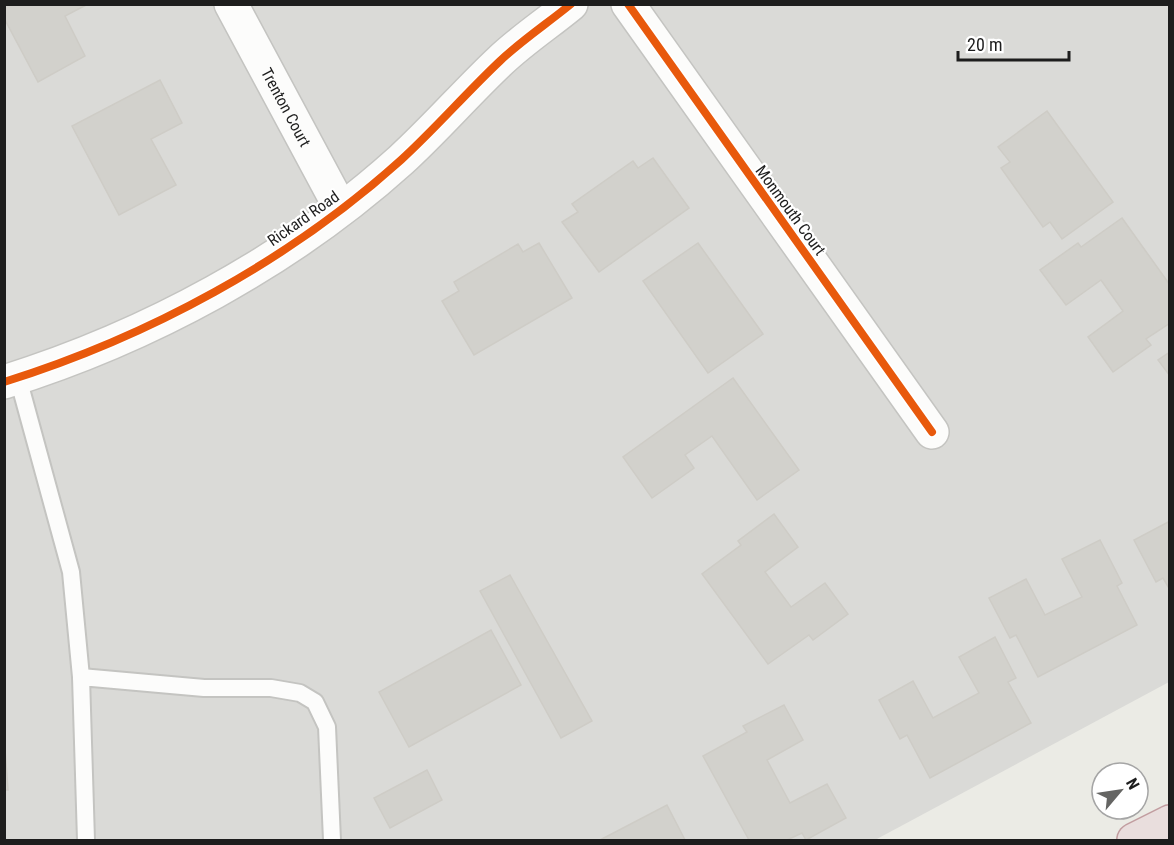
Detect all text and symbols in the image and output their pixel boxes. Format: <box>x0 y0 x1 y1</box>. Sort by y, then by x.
scale bar <box>958 24 1069 62</box>
text: 20 m <box>967 34 1002 55</box>
street label: Trenton Court <box>257 65 315 150</box>
street label: Monmouth Court <box>752 162 830 259</box>
street label: Rickard Road <box>264 187 343 250</box>
north arrow <box>1090 761 1150 821</box>
text: N <box>1122 775 1143 793</box>

